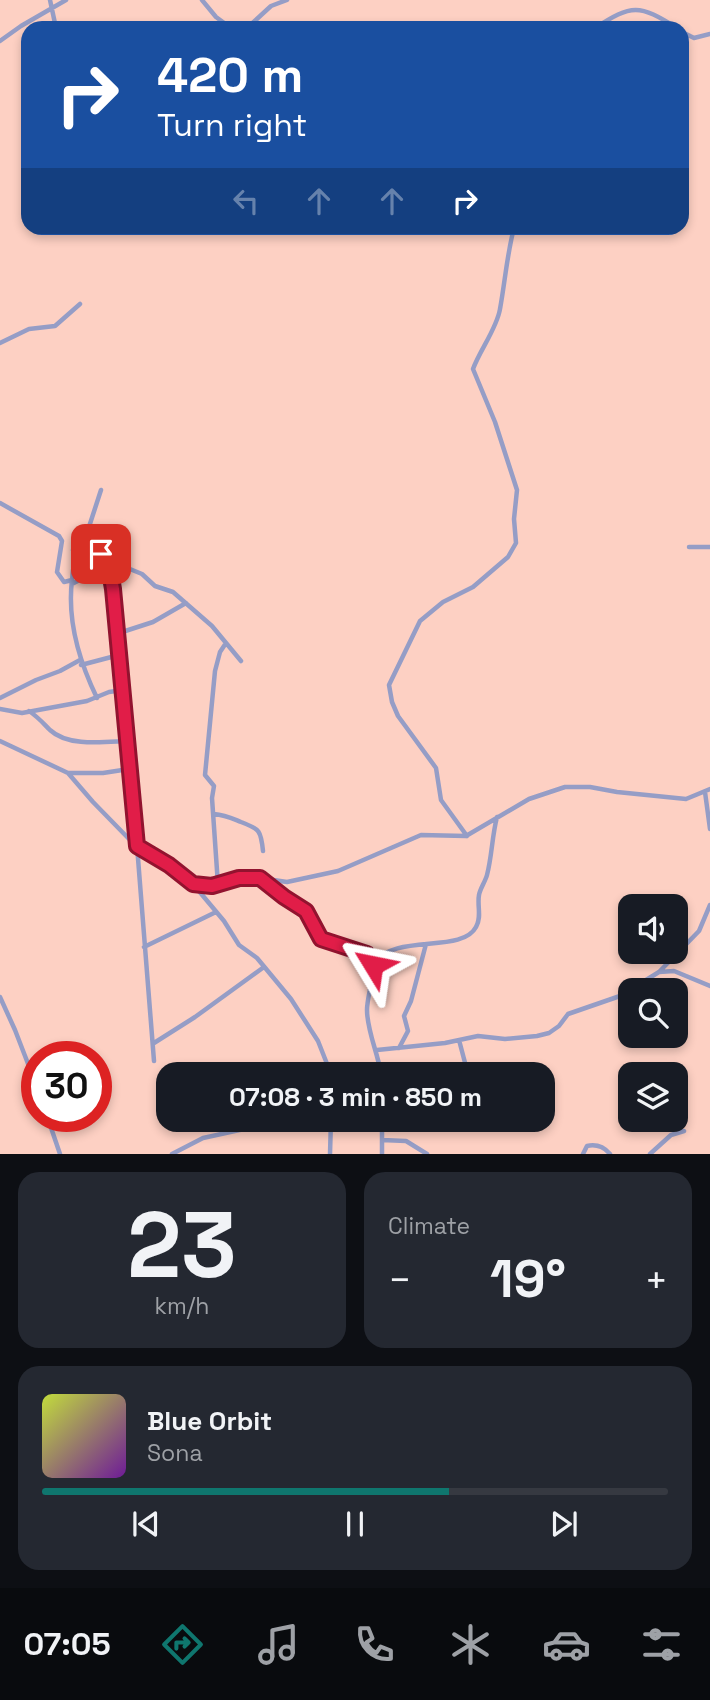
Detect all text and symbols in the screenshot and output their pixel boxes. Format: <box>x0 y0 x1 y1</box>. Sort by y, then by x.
text: 420 m <box>157 44 303 106</box>
icon: right <box>42 49 133 140</box>
text: Turn right <box>157 105 307 145</box>
icon: left <box>227 182 265 220</box>
icon: ahead <box>300 182 338 220</box>
icon: ahead <box>373 182 411 220</box>
icon: right <box>446 182 484 220</box>
pin <box>71 524 131 584</box>
icon: arrive <box>82 535 120 573</box>
map controls <box>618 894 688 1132</box>
button: sound <box>618 894 688 964</box>
position arrow <box>336 928 410 1002</box>
button: search <box>618 978 688 1048</box>
speed limit sign: 30 <box>21 1041 112 1132</box>
button: layers <box>618 1062 688 1132</box>
text: 07:08 · 3 min · 850 m <box>229 1080 482 1114</box>
text: 23 <box>127 1187 237 1304</box>
text: Climate <box>388 1211 470 1241</box>
text: 19° <box>490 1246 566 1312</box>
text: − <box>388 1256 412 1304</box>
text: + <box>644 1256 668 1304</box>
text: km/h <box>155 1291 209 1321</box>
text: Blue Orbit <box>147 1404 272 1438</box>
text: Sona <box>147 1438 203 1468</box>
icon: previous <box>127 1505 165 1543</box>
icon: pause <box>336 1505 374 1543</box>
icon: next <box>545 1505 583 1543</box>
icon: directions <box>158 1620 207 1669</box>
icon: music <box>254 1620 303 1669</box>
icon: phone <box>350 1620 399 1669</box>
icon: climate <box>446 1620 495 1669</box>
icon: car <box>542 1620 591 1669</box>
icon: filters <box>637 1620 686 1669</box>
text: 07:05 <box>23 1624 111 1664</box>

